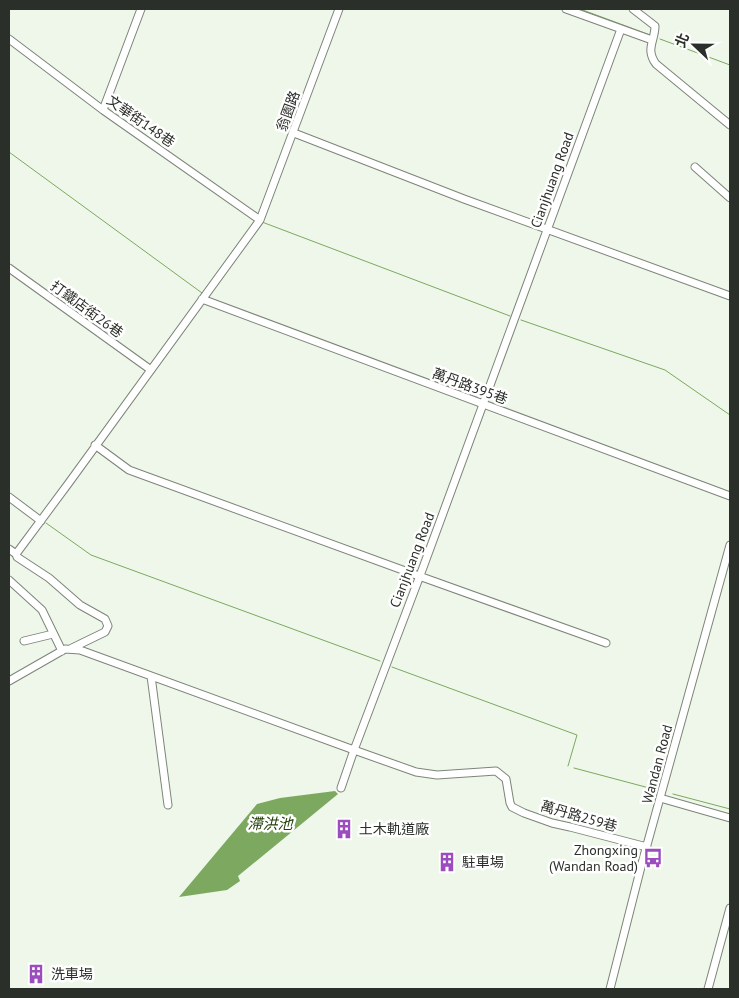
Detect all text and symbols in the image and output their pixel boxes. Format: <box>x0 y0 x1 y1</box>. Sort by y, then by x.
north arrow <box>669 20 719 70</box>
text: 北 <box>671 30 693 50</box>
street label: 翁園路 <box>272 88 304 134</box>
street label: 文華街148巷 <box>104 91 178 151</box>
street label: Cianjhuang Road <box>526 130 578 230</box>
street label: 打鐵店街26巷 <box>47 277 127 341</box>
street label: 萬丹路395巷 <box>430 364 510 408</box>
street label: Cianjhuang Road <box>386 510 438 610</box>
street label: Wandan Road <box>638 722 676 806</box>
street label: 萬丹路259巷 <box>539 796 619 836</box>
water label: 滯洪池 <box>247 814 294 833</box>
building icon: 土木軌道廠 <box>333 818 355 840</box>
place label: 土木軌道廠 <box>359 820 429 838</box>
place label: Zhongxing (Wandan Road) <box>549 841 638 875</box>
bus stop icon: Zhongxing (Wandan Road) <box>642 847 664 869</box>
building icon: 駐車場 <box>436 851 458 873</box>
place label: 駐車場 <box>462 853 504 871</box>
building icon: 洗車場 <box>25 963 47 985</box>
place label: 洗車場 <box>51 965 93 983</box>

